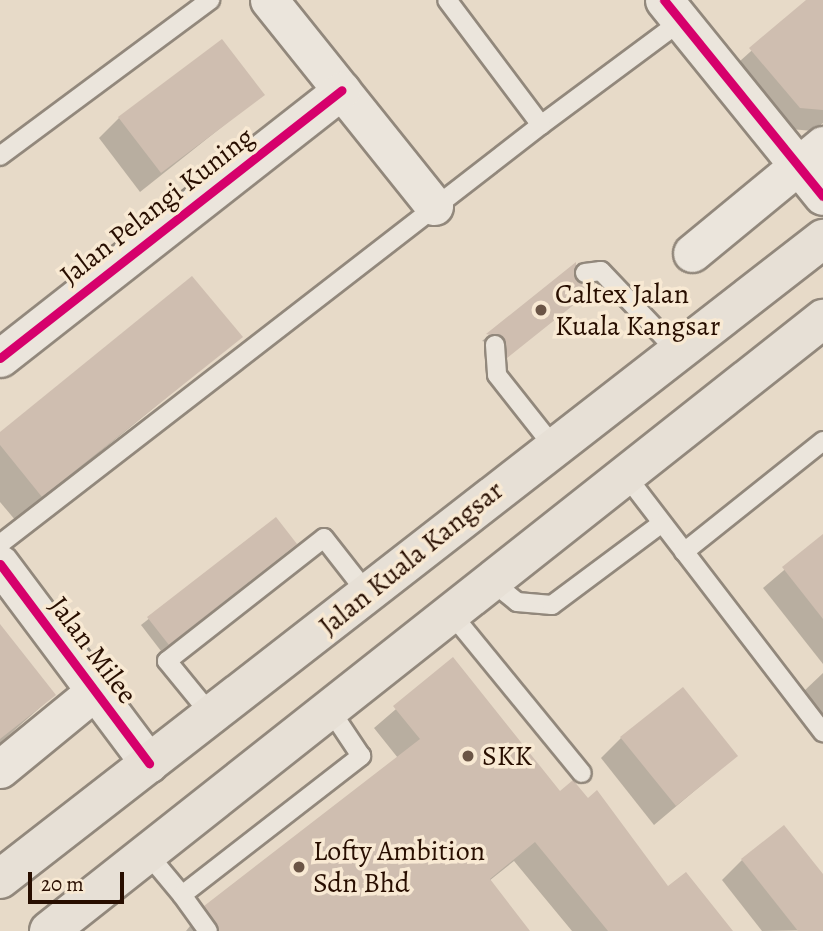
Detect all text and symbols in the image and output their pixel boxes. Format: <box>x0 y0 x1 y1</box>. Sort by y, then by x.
street label: Jalan Pelangi Kuning <box>54 120 260 292</box>
place label: Caltex Jalan Kuala Kangsar <box>555 277 720 343</box>
marker: Caltex Jalan Kuala Kangsar <box>533 302 549 318</box>
street label: Jalan Kuala Kangsar <box>312 473 510 643</box>
street label: Jalan Milee <box>42 590 144 710</box>
place label: SKK <box>482 739 532 773</box>
marker: SKK <box>460 748 476 764</box>
place label: Lofty Ambition Sdn Bhd <box>313 834 485 900</box>
scale bar <box>32 858 128 902</box>
marker: Lofty Ambition Sdn Bhd <box>291 859 307 875</box>
text: 20 m <box>41 870 84 898</box>

